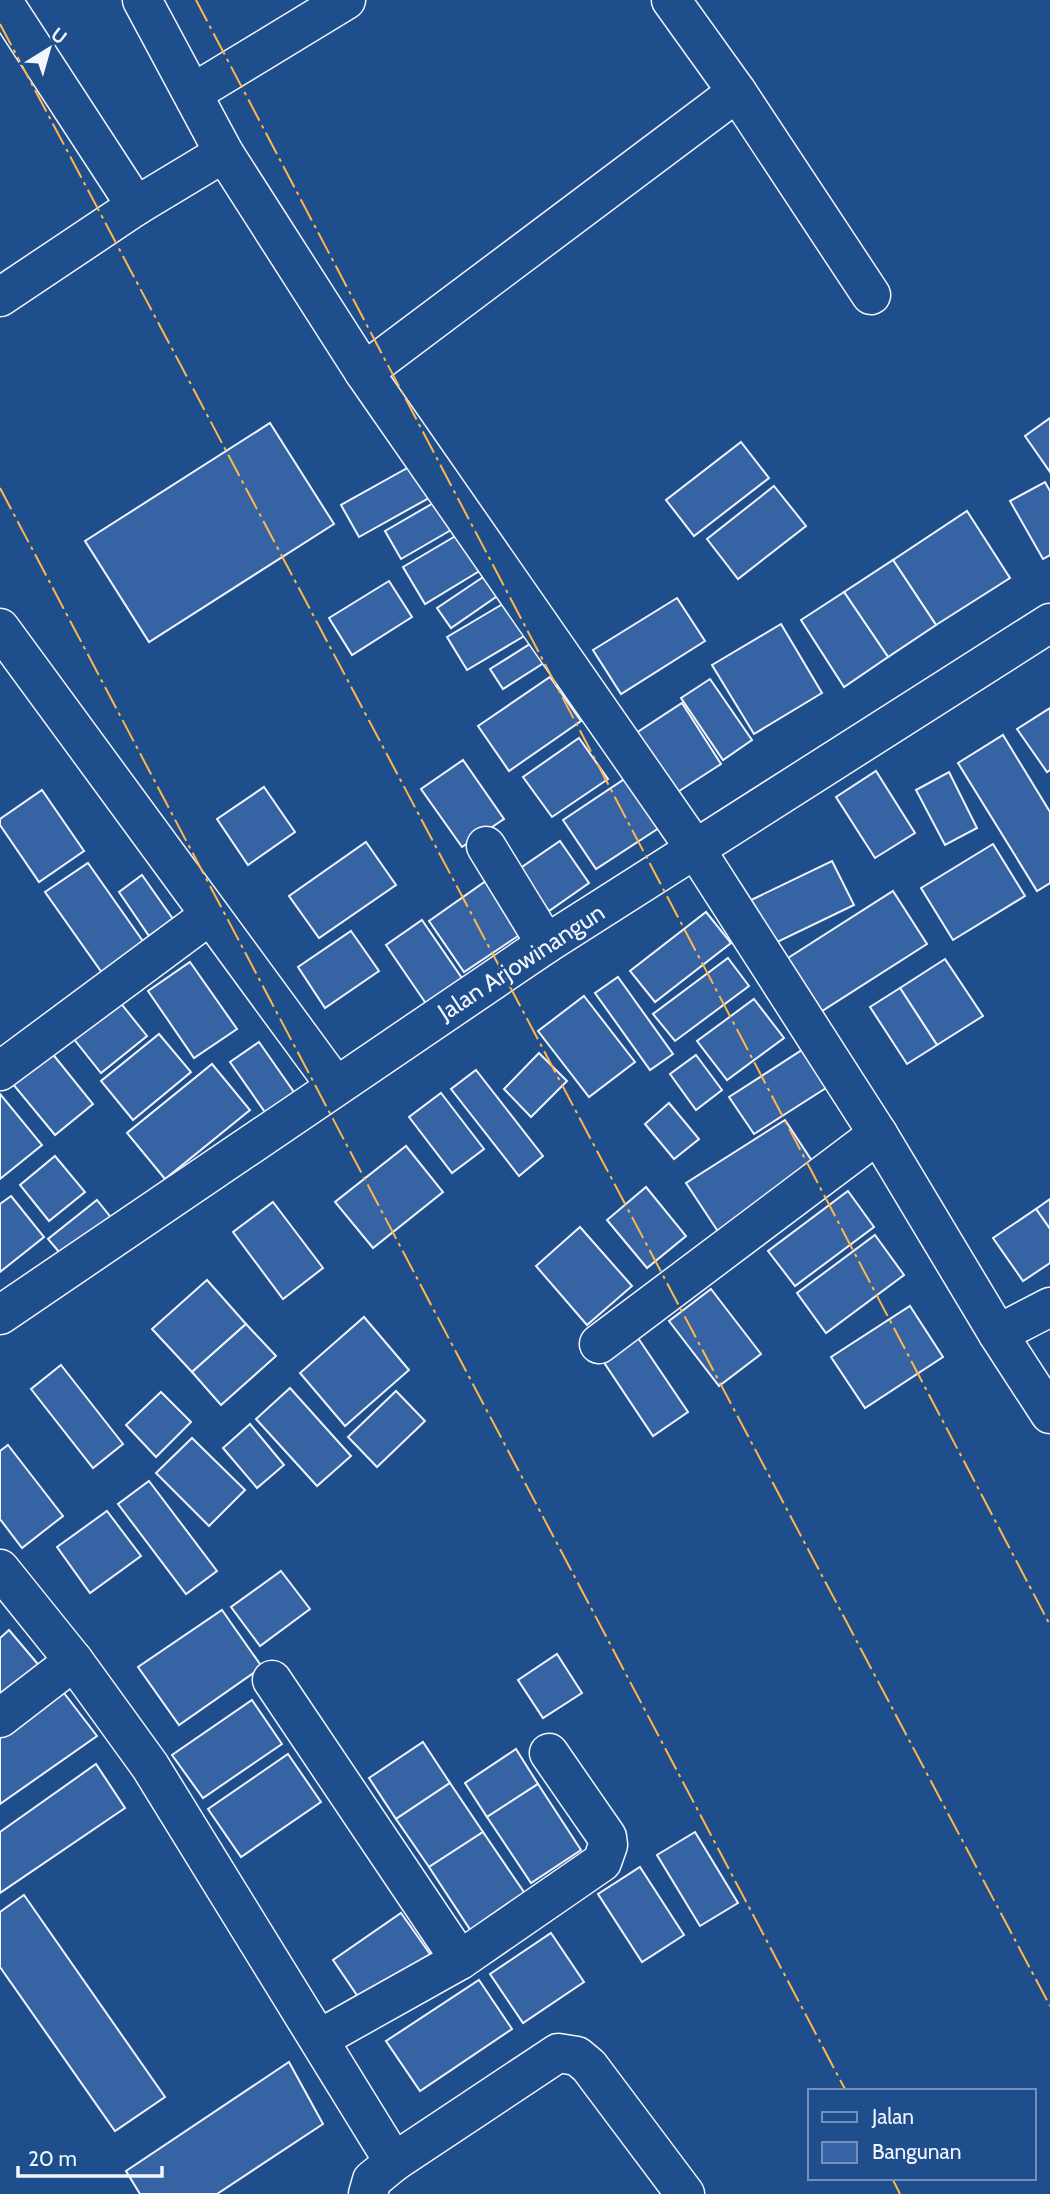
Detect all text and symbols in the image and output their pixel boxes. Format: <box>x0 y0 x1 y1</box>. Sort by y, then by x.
north arrow <box>14 14 84 84</box>
text: U <box>47 23 71 49</box>
street label: Jalan Arjowinangun <box>431 897 610 1027</box>
legend <box>808 2089 1036 2180</box>
text: Jalan <box>871 2104 914 2129</box>
scale bar <box>18 2134 161 2178</box>
text: Bangunan <box>872 2139 961 2164</box>
text: 20 m <box>28 2146 77 2171</box>

